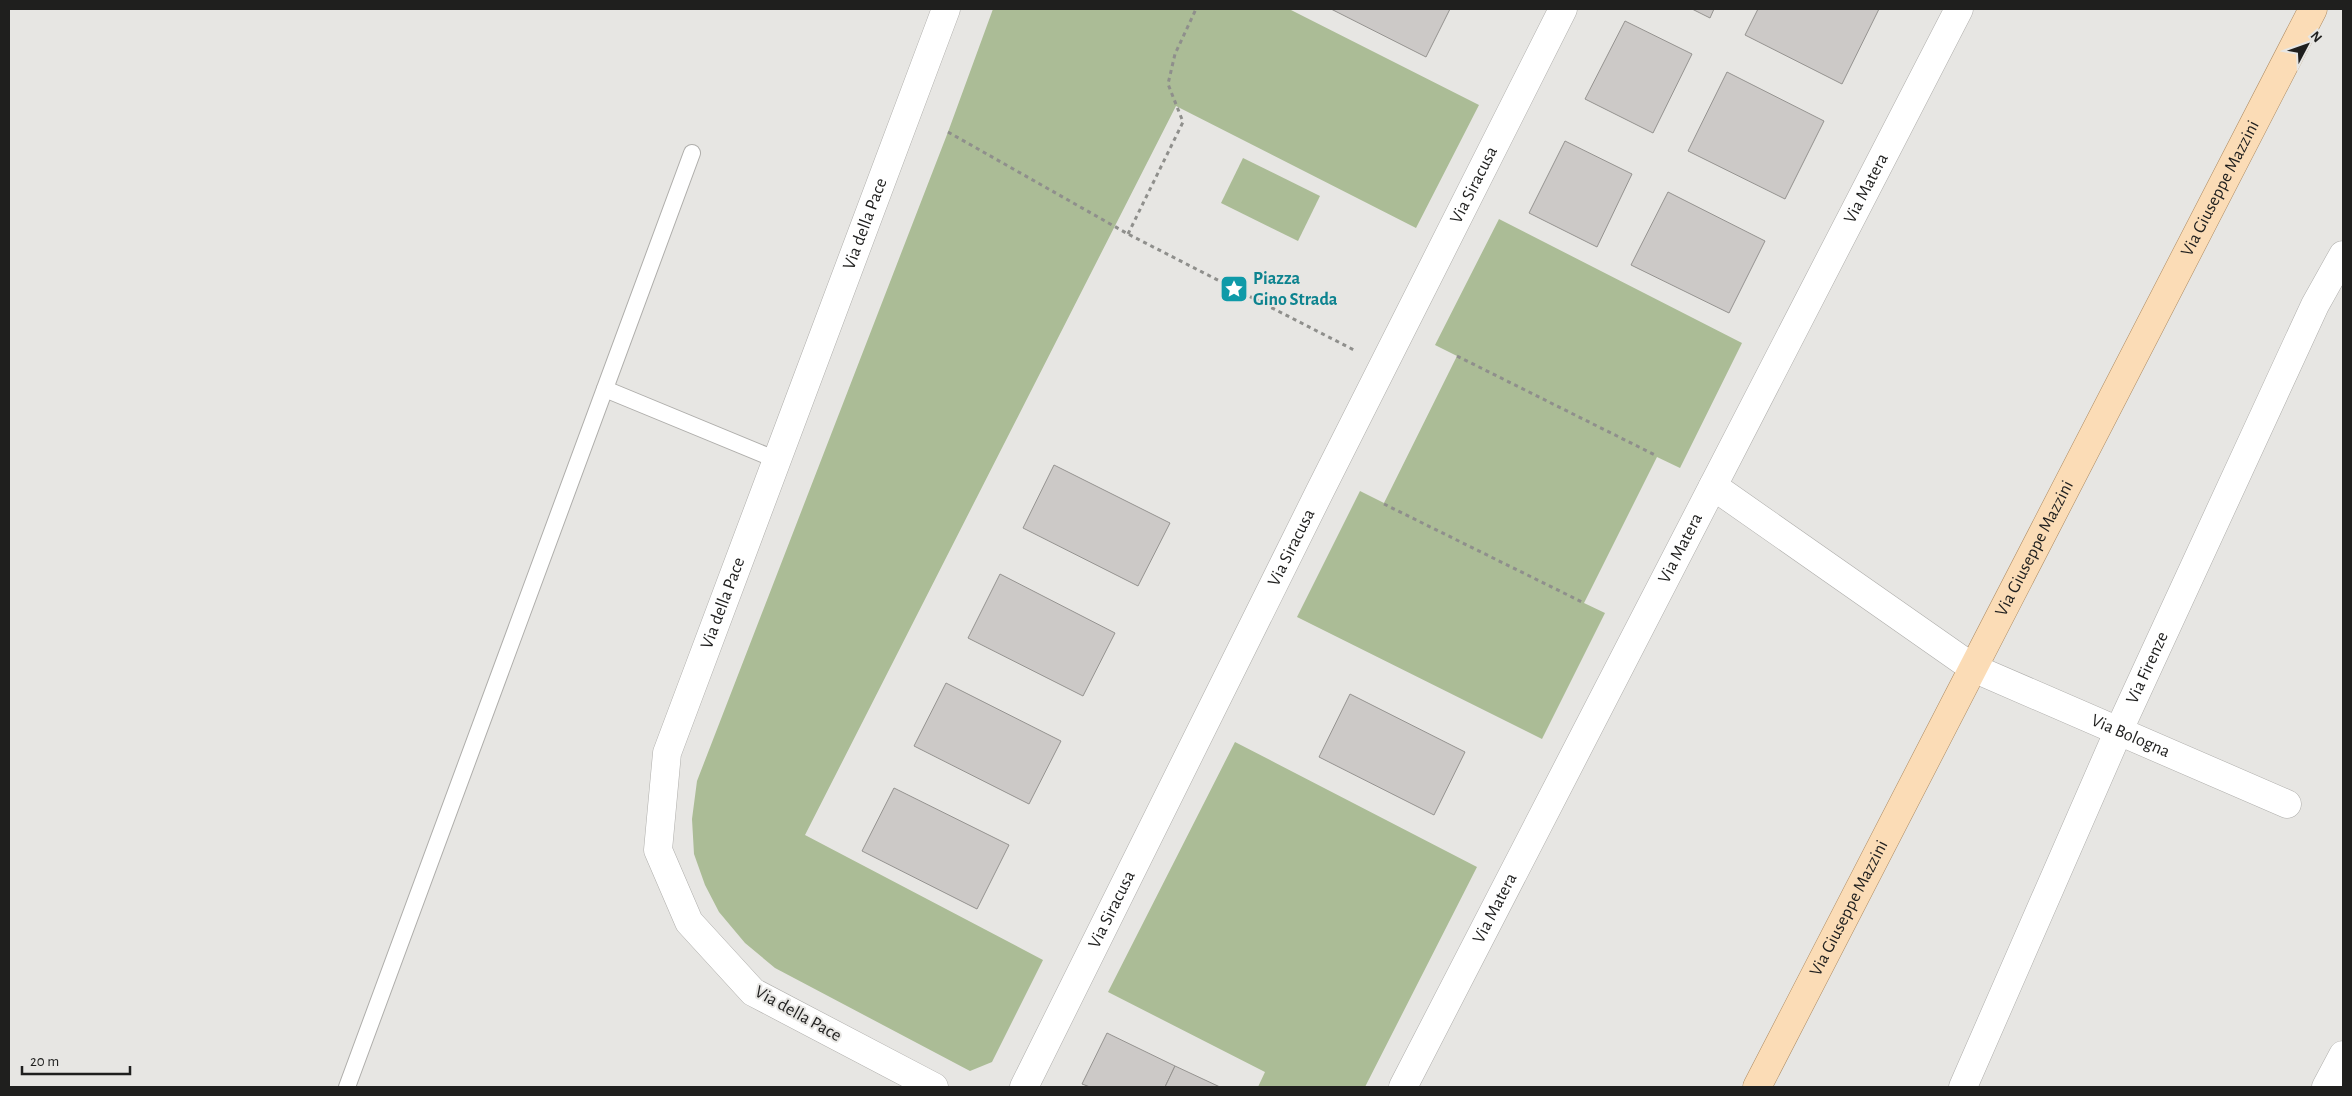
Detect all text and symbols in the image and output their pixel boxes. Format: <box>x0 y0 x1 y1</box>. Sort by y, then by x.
north arrow <box>2282 20 2332 70</box>
text: N <box>2308 29 2325 45</box>
street label: Via Giuseppe Mazzini <box>2178 118 2263 259</box>
street label: Via Siracusa <box>1447 144 1501 227</box>
street label: Via Matera <box>1841 151 1892 226</box>
street label: Via della Pace <box>840 176 891 272</box>
place label: Piazza Gino Strada <box>1253 270 1338 309</box>
place icon: Piazza Gino Strada <box>1219 274 1249 304</box>
street label: Via Giuseppe Mazzini <box>1992 478 2077 619</box>
street label: Via Siracusa <box>1265 506 1318 589</box>
street label: Via Matera <box>1655 511 1706 586</box>
street label: Via della Pace <box>698 555 748 651</box>
street label: Via Firenze <box>2123 629 2172 707</box>
street label: Via Bologna <box>2088 711 2173 761</box>
street label: Via Giuseppe Mazzini <box>1807 838 1892 979</box>
street label: Via Siracusa <box>1085 868 1139 951</box>
street label: Via Matera <box>1470 870 1521 946</box>
street label: Via della Pace <box>752 983 844 1045</box>
scale bar <box>22 1044 130 1076</box>
text: 20 m <box>30 1054 59 1069</box>

